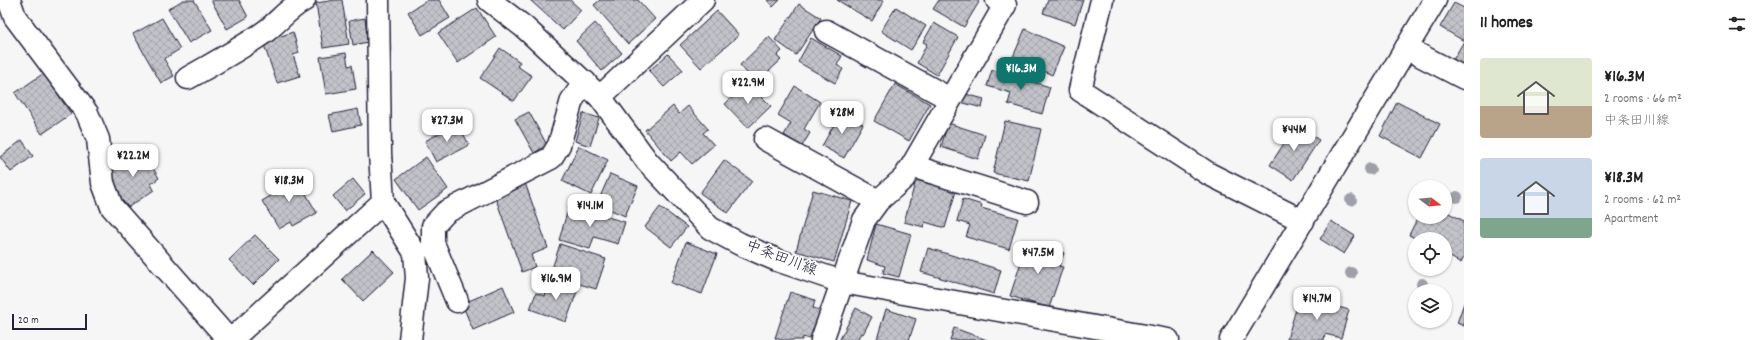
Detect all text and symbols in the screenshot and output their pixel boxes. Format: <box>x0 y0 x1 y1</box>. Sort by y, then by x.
text: 11 homes <box>1480 12 1533 36</box>
icon: filters <box>1726 13 1748 35</box>
pin: ¥16.3M <box>988 57 1054 91</box>
text: ¥16.3M <box>1005 60 1037 79</box>
text: ¥16.3M <box>1604 66 1645 90</box>
pin: ¥22.9M <box>715 71 781 105</box>
text: ¥22.9M <box>731 74 765 93</box>
icon: home <box>1512 74 1560 122</box>
text: 2 rooms · 66 m² <box>1604 90 1682 109</box>
pin: ¥28M <box>818 101 866 135</box>
text: ¥28M <box>830 104 854 123</box>
pin: ¥27.3M <box>414 109 480 143</box>
text: ¥27.3M <box>431 112 463 131</box>
text: 中条田川線 <box>1604 112 1669 131</box>
pin: ¥44M <box>1270 118 1318 152</box>
text: ¥44M <box>1282 121 1306 140</box>
pin: ¥22.2M <box>100 144 166 178</box>
text: ¥22.2M <box>116 147 150 166</box>
text: ¥18.3M <box>1604 167 1643 191</box>
pin: ¥18.3M <box>256 169 322 203</box>
text: ¥18.3M <box>274 172 304 191</box>
icon: home <box>1512 174 1560 222</box>
north arrow <box>1408 180 1452 224</box>
map controls <box>1408 180 1452 328</box>
text: 2 rooms · 62 m² <box>1604 191 1681 210</box>
pin: ¥14.1M <box>557 194 623 228</box>
text: ¥14.1M <box>576 197 604 216</box>
text: Apartment <box>1604 210 1658 229</box>
button: locate <box>1408 232 1452 276</box>
street label: 中条田川線 <box>742 235 820 283</box>
pin: ¥47.5M <box>1005 241 1071 275</box>
text: ¥47.5M <box>1022 244 1054 263</box>
pin: ¥16.9M <box>523 267 589 301</box>
text: ¥16.9M <box>540 270 572 289</box>
button: layers <box>1408 284 1452 328</box>
pin: ¥14.7M <box>1284 287 1350 321</box>
text: ¥14.7M <box>1302 290 1332 309</box>
scale bar <box>12 312 87 331</box>
text: 20 m <box>18 313 39 329</box>

